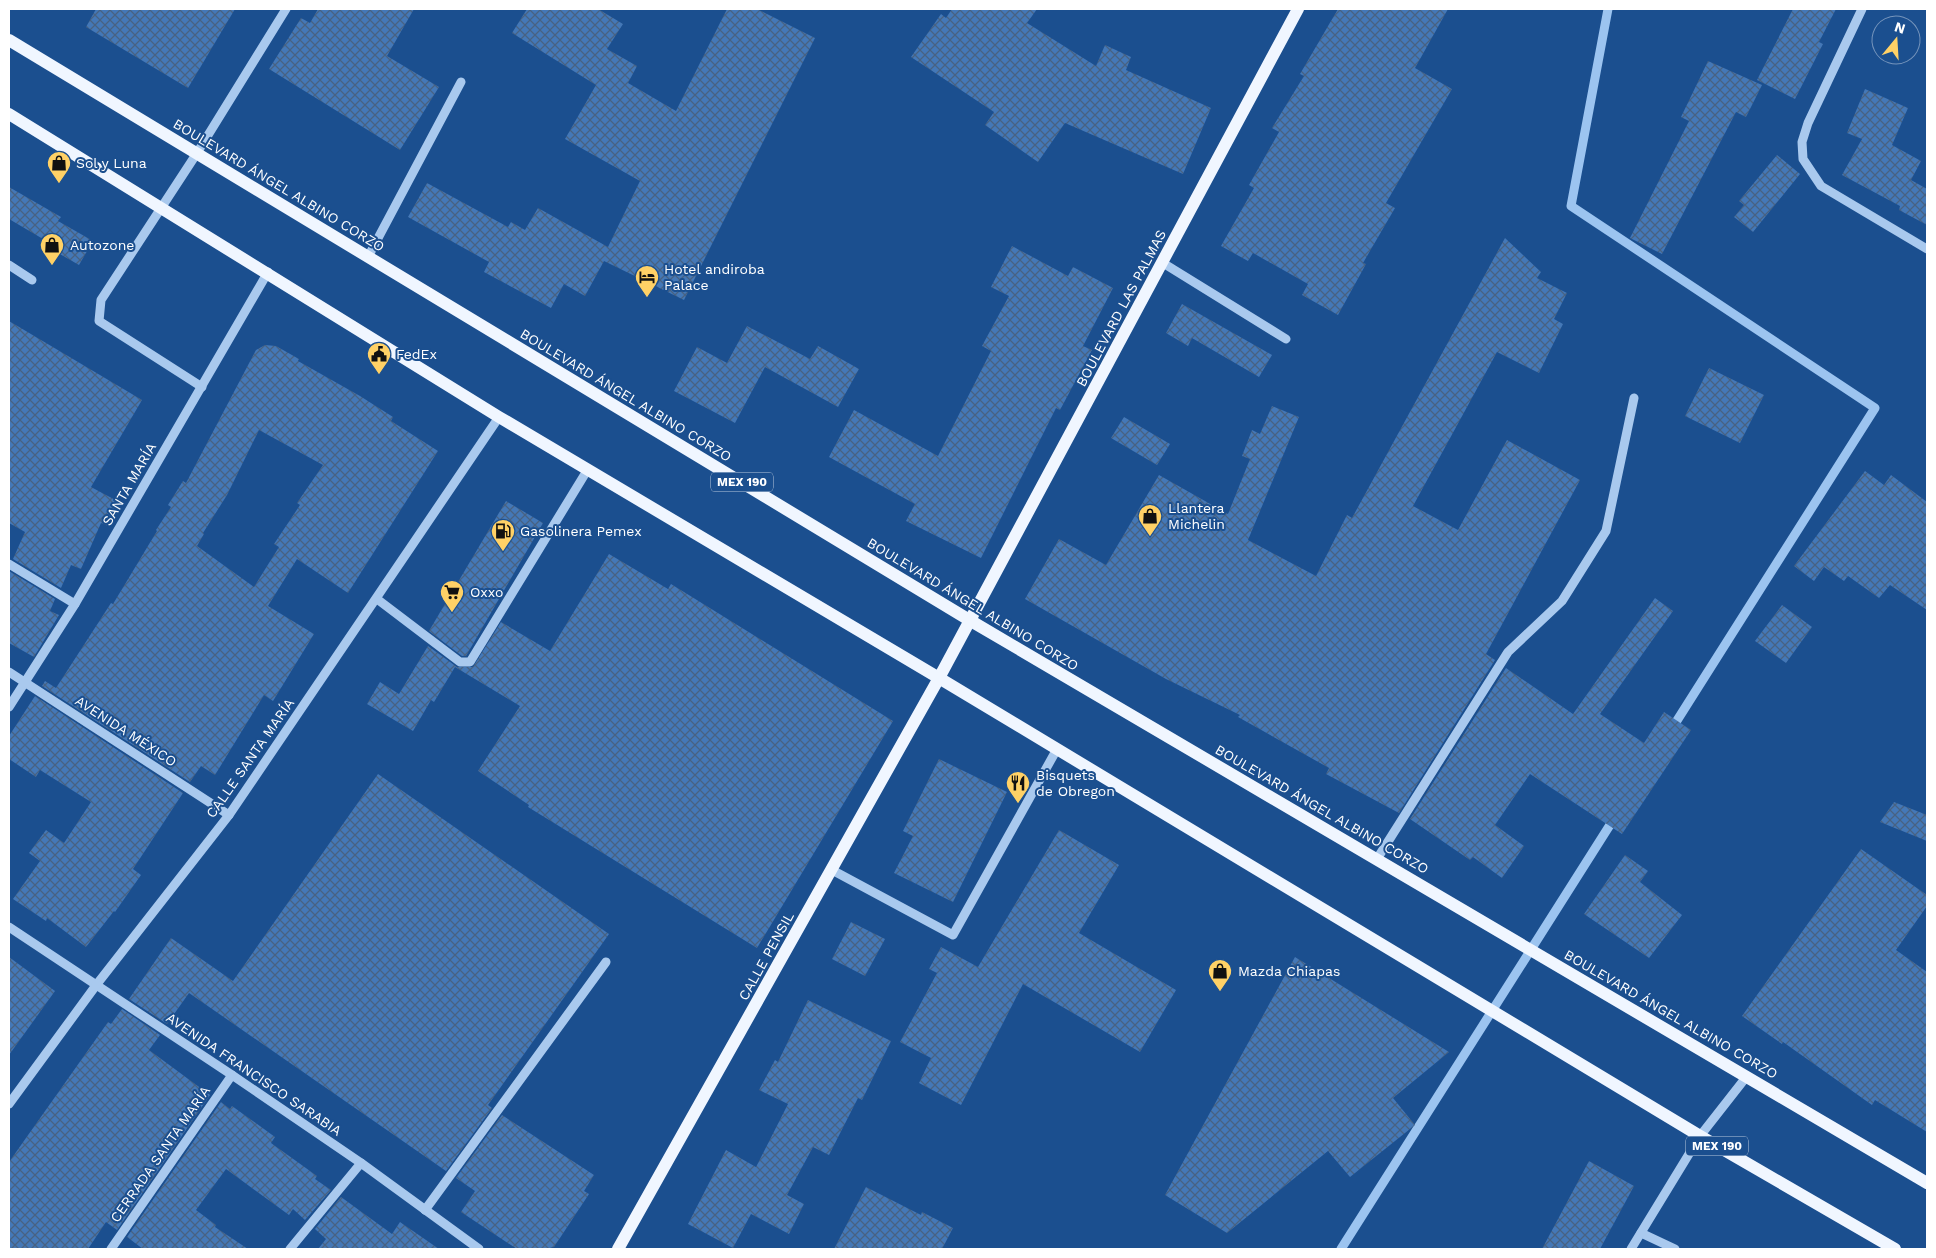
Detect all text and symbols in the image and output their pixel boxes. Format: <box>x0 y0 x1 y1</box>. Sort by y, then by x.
north arrow <box>1871 15 1921 65</box>
text: N <box>1893 18 1907 37</box>
street label: BOULEVARD ÁNGEL ALBINO CORZO <box>170 115 388 255</box>
shop icon: Sol y Luna <box>46 150 72 184</box>
place label: Sol y Luna <box>76 155 147 171</box>
street label: BOULEVARD LAS PALMAS <box>1073 227 1169 389</box>
shop icon: Autozone <box>39 232 65 266</box>
place label: Autozone <box>70 237 134 253</box>
place label: Hotel andiroba Palace <box>664 261 765 293</box>
hotel icon: Hotel andiroba Palace <box>634 264 660 298</box>
street label: BOULEVARD ÁNGEL ALBINO CORZO <box>517 325 735 465</box>
public building icon: FedEx <box>366 341 392 375</box>
place label: FedEx <box>396 346 437 362</box>
street label: SANTA MARÍA <box>99 440 159 528</box>
road number: MEX 190 <box>711 472 773 492</box>
place label: Llantera Michelin <box>1168 500 1225 532</box>
shop icon: Llantera Michelin <box>1137 503 1163 537</box>
fuel station icon: Gasolinera Pemex <box>490 518 516 552</box>
place label: Gasolinera Pemex <box>520 523 642 539</box>
street label: BOULEVARD ÁNGEL ALBINO CORZO <box>864 534 1082 674</box>
supermarket icon: Oxxo <box>439 579 465 613</box>
place label: Oxxo <box>470 584 503 600</box>
street label: AVENIDA MÉXICO <box>72 692 180 770</box>
street label: CALLE SANTA MARÍA <box>203 695 297 821</box>
street label: BOULEVARD ÁNGEL ALBINO CORZO <box>1213 741 1431 877</box>
place label: Bisquets de Obregon <box>1036 767 1115 799</box>
restaurant icon: Bisquets de Obregon <box>1005 770 1031 804</box>
street label: CALLE PENSIL <box>735 909 797 1003</box>
street label: BOULEVARD ÁNGEL ALBINO CORZO <box>1562 946 1780 1082</box>
shop icon: Mazda Chiapas <box>1207 958 1233 992</box>
place label: Mazda Chiapas <box>1238 963 1340 979</box>
street label: AVENIDA FRANCISCO SARABIA <box>163 1009 345 1139</box>
street label: CERRADA SANTA MARÍA <box>107 1083 213 1225</box>
road number: MEX 190 <box>1686 1136 1748 1156</box>

